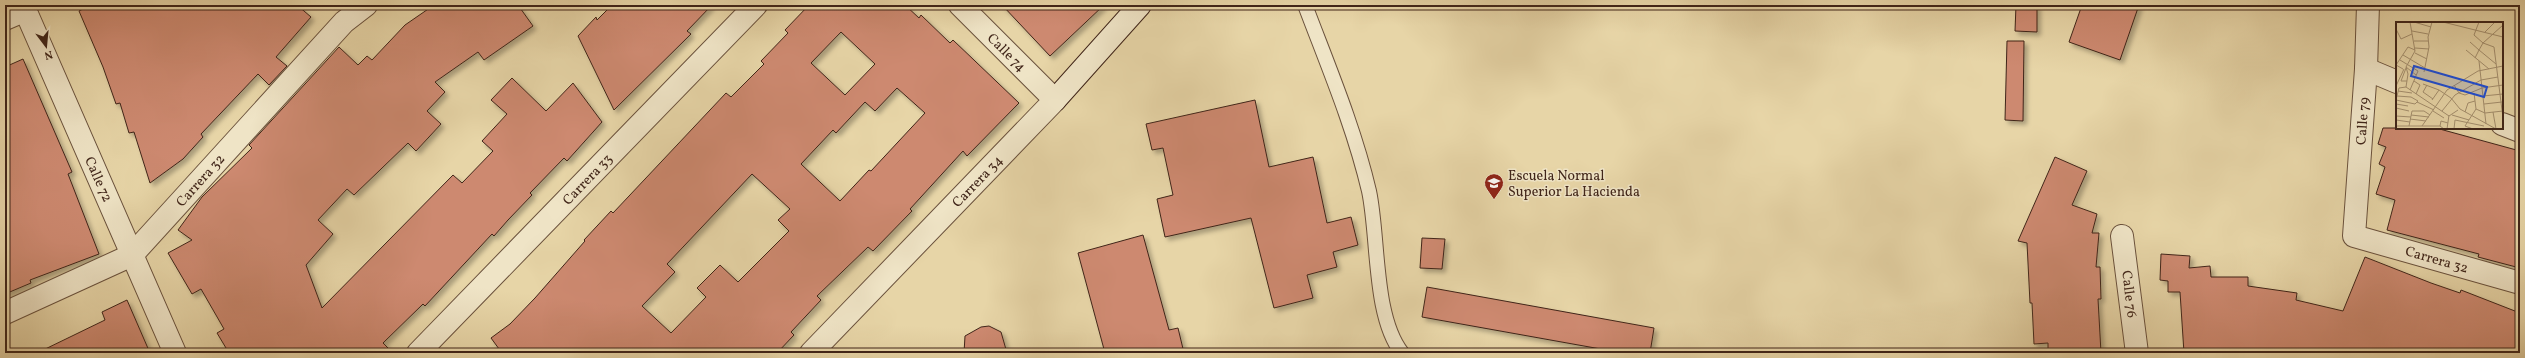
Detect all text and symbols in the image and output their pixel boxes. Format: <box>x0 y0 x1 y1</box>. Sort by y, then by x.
inset map <box>2396 22 2503 129</box>
north arrow <box>26 26 66 66</box>
street label: Calle 74 <box>982 29 1030 77</box>
text: N <box>42 46 54 62</box>
street label: Calle 79 <box>2352 97 2375 146</box>
street label: Carrera 33 <box>559 150 617 210</box>
street label: Carrera 32 <box>172 151 230 211</box>
street label: Carrera 34 <box>948 152 1008 212</box>
street label: Calle 72 <box>79 154 116 205</box>
place label: Escuela Normal Superior La Hacienda <box>1508 167 1640 202</box>
school or university icon: Escuela Normal Superior La Hacienda <box>1483 172 1505 200</box>
street label: Carrera 32 <box>2403 242 2470 279</box>
street label: Calle 76 <box>2116 269 2141 319</box>

